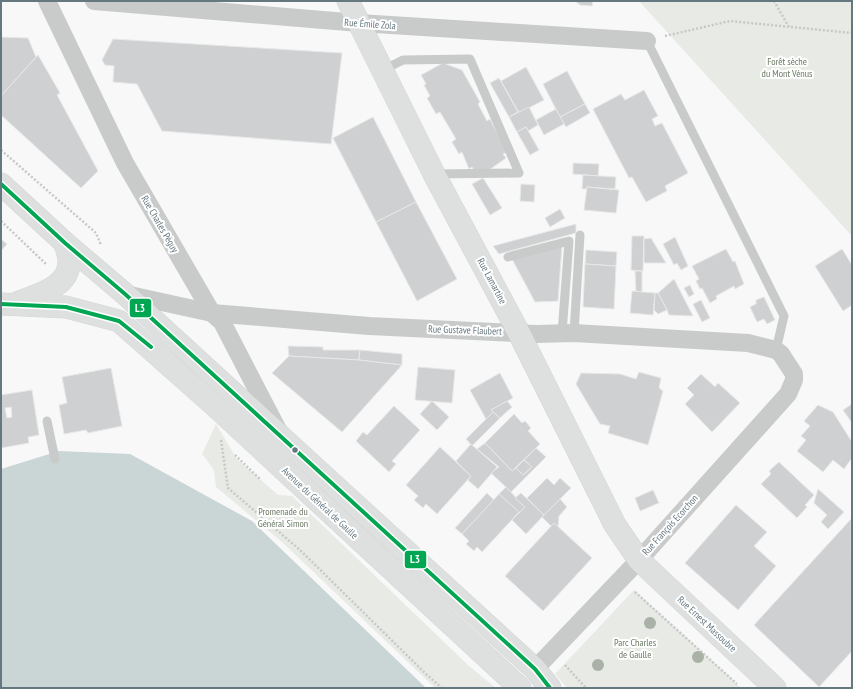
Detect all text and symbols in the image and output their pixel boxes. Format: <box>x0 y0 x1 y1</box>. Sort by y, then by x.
street label: Rue Émile Zola <box>344 16 396 32</box>
park label: Forêt sèche du Mont Vénus <box>762 55 813 80</box>
street label: Rue Charles Péguy <box>138 193 182 255</box>
street label: Rue Lamartine <box>474 256 510 306</box>
line badge: L3 <box>129 298 152 318</box>
text: L3 <box>135 301 145 315</box>
street label: Rue Gustave Flaubert <box>428 322 502 338</box>
unlabelled marker <box>290 445 300 455</box>
street label: Avenue du Général de Gaulle <box>279 464 361 542</box>
street label: Rue François Ecorchon <box>639 492 701 558</box>
park label: Promenade du Général Simon <box>258 505 308 530</box>
line badge: L3 <box>404 550 427 569</box>
text: L3 <box>410 552 420 566</box>
street label: Rue Ernest Massoubre <box>675 593 739 655</box>
park label: Parc Charles de Gaulle <box>614 636 657 661</box>

